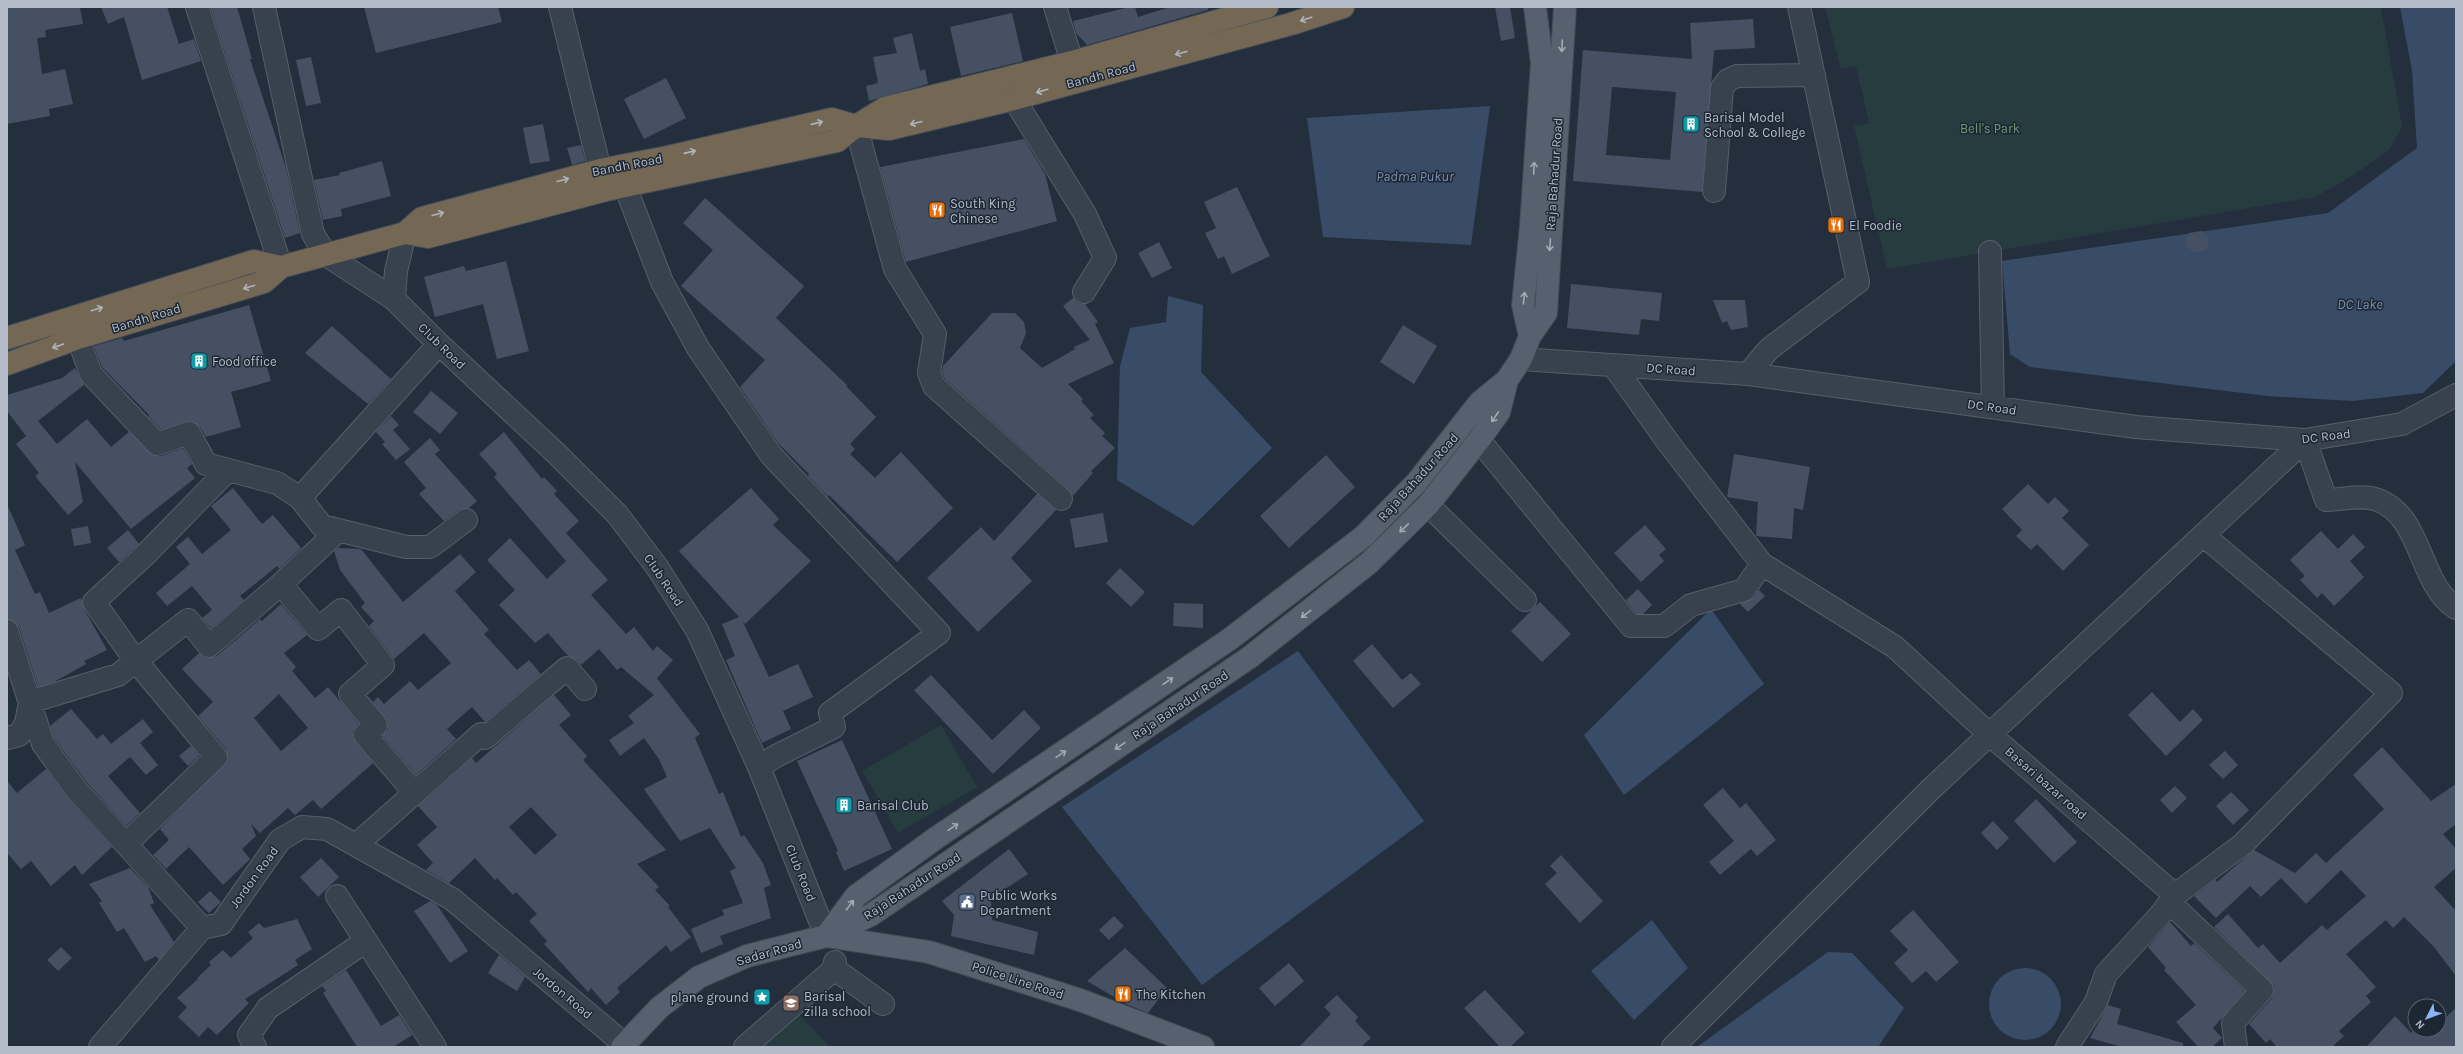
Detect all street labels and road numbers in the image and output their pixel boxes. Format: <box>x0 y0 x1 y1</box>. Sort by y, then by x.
street label: Bandh Road <box>1064 58 1138 92</box>
street label: Raja Bahadur Road <box>1543 117 1565 231</box>
street label: Bandh Road <box>590 151 664 179</box>
street label: Bandh Road <box>110 300 182 336</box>
street label: Club Road <box>415 320 469 372</box>
street label: DC Road <box>1646 360 1696 378</box>
street label: DC Road <box>1966 396 2018 418</box>
street label: DC Road <box>2300 426 2352 446</box>
street label: Raja Bahadur Road <box>1375 430 1461 524</box>
street label: Club Road <box>641 551 687 609</box>
street label: Raja Bahadur Road <box>1129 667 1231 743</box>
street label: Basari bazar road <box>2002 743 2090 823</box>
street label: Club Road <box>783 842 819 904</box>
street label: Jordon Road <box>227 843 281 911</box>
street label: Raja Bahadur Road <box>861 849 963 923</box>
street label: Sadar Road <box>734 935 804 969</box>
street label: Police Line Road <box>970 958 1066 1002</box>
street label: Jordon Road <box>530 964 596 1022</box>

